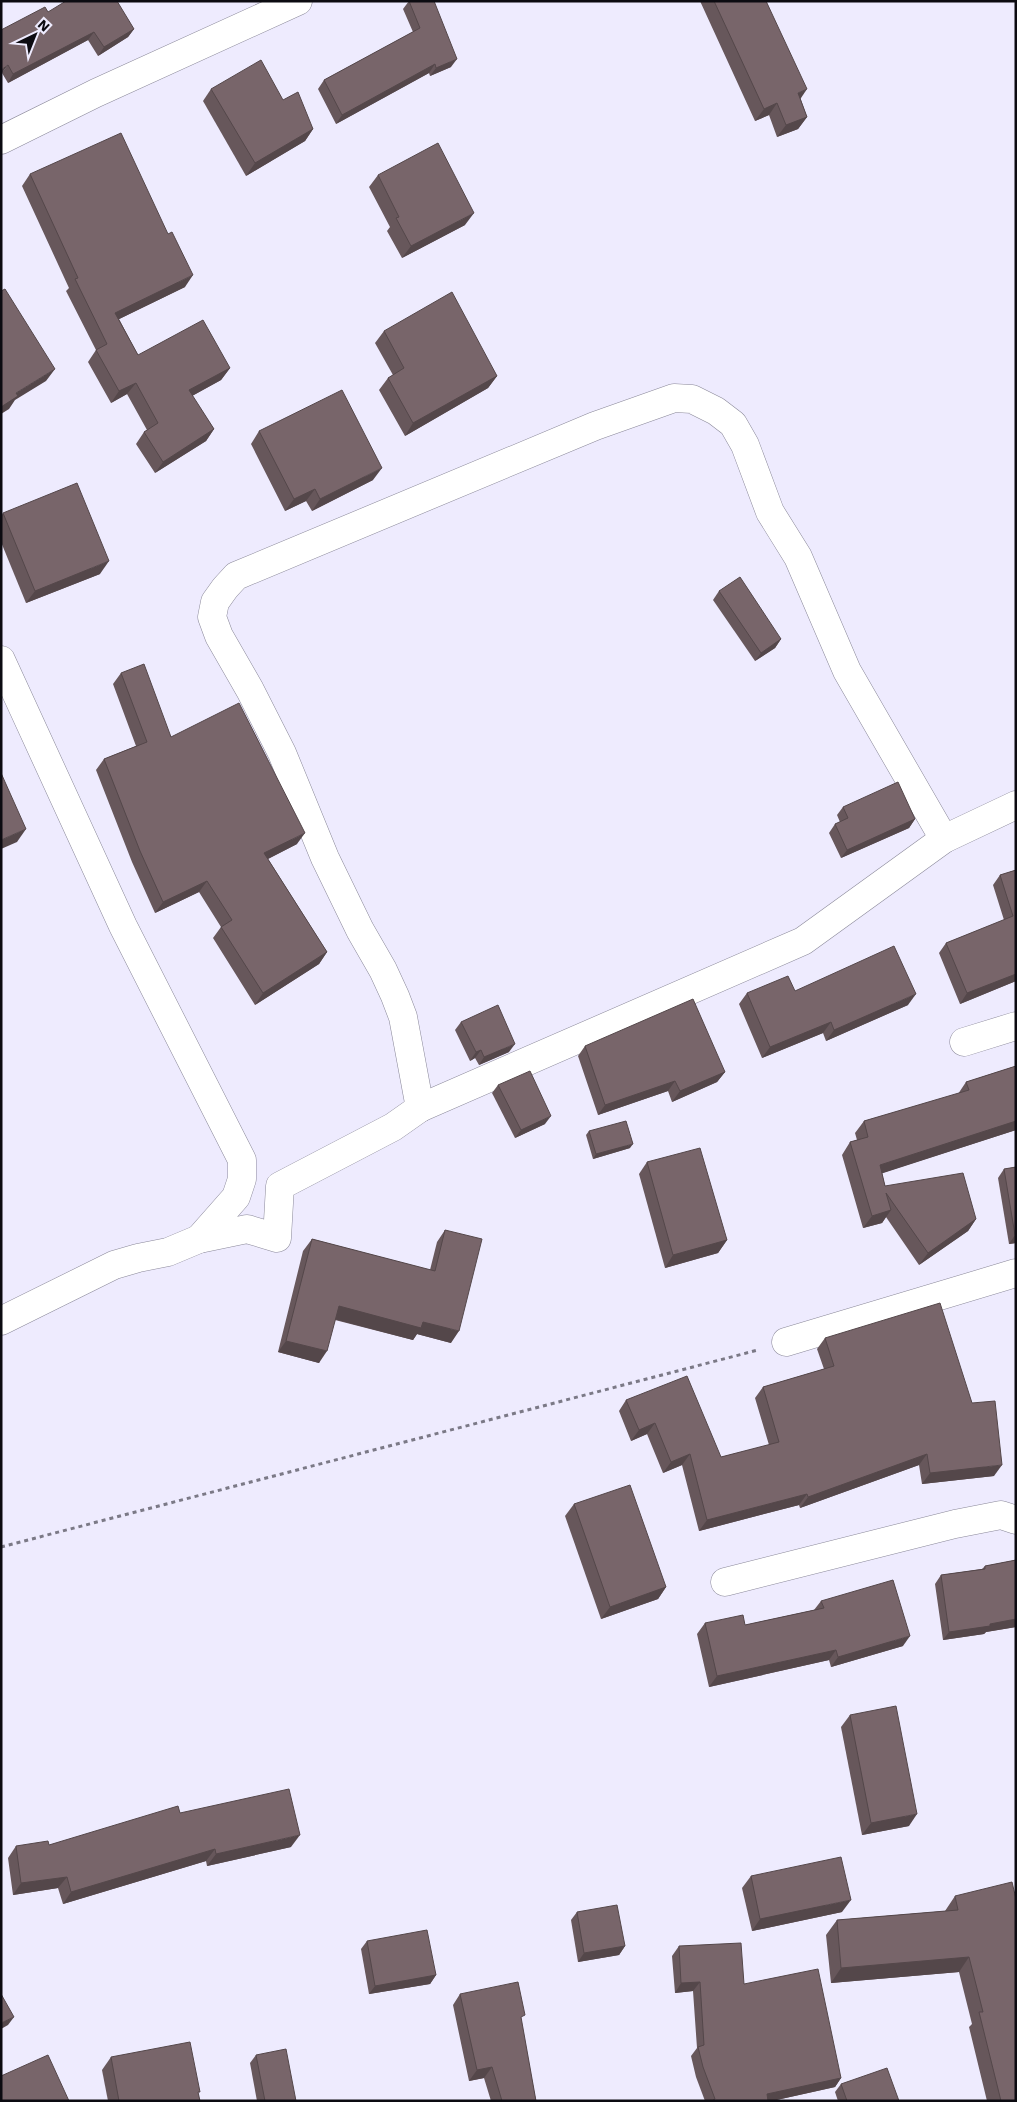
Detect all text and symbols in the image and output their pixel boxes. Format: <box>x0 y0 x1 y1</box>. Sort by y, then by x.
north arrow <box>10 10 60 60</box>
text: N <box>35 16 53 35</box>

